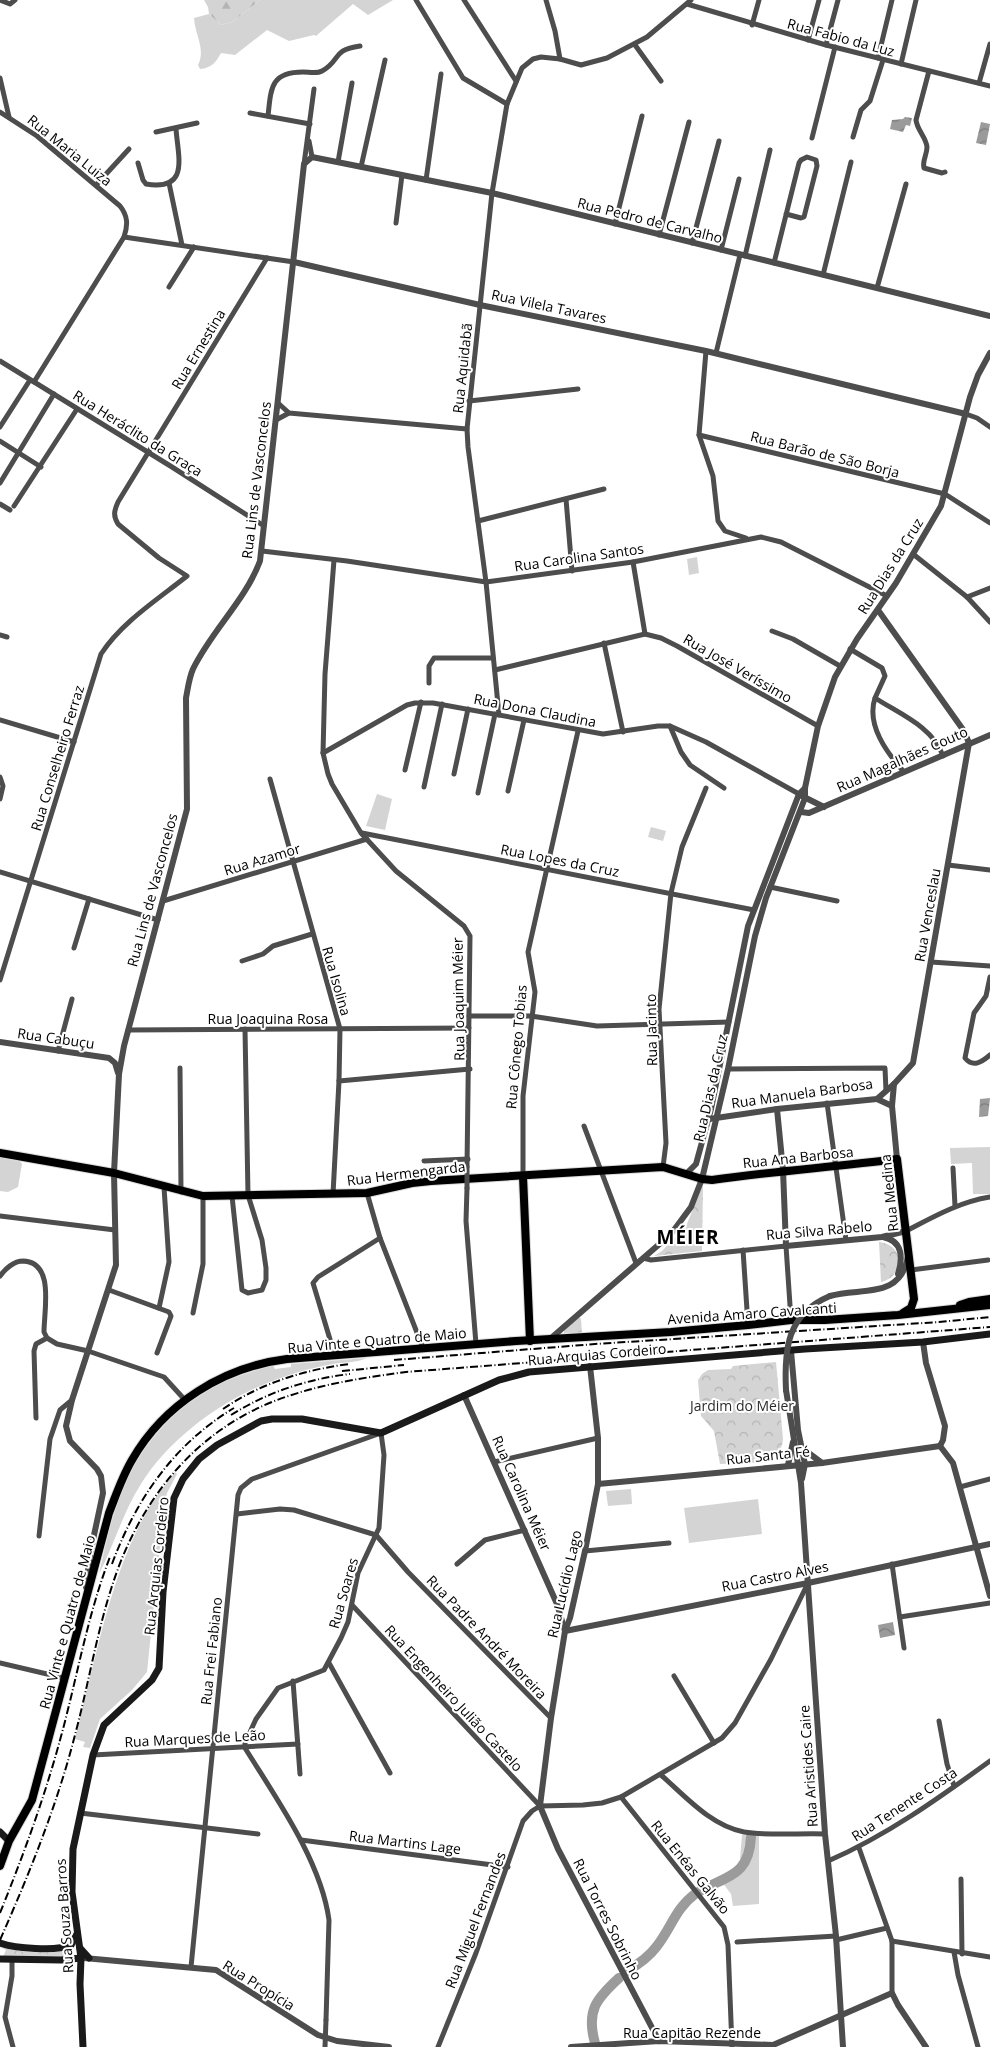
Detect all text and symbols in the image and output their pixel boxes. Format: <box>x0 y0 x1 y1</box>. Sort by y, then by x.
street label: Rua Fabio da Luz <box>785 14 897 61</box>
street label: Rua Maria Luiza <box>24 110 116 190</box>
street label: Rua Pedro de Carvalho <box>575 193 725 247</box>
street label: Rua Vilela Tavares <box>490 285 609 328</box>
street label: Rua Ernestina <box>167 305 229 393</box>
street label: Rua Aquidabã <box>448 322 476 414</box>
street label: Rua Heráclito da Graça <box>70 385 206 481</box>
street label: Rua Lins de Vasconcelos <box>237 400 275 560</box>
street label: Rua Barão de São Borja <box>748 426 902 482</box>
street label: Rua Dias da Cruz <box>853 514 927 618</box>
street label: Rua Carolina Santos <box>513 538 645 575</box>
street label: Rua José Veríssimo <box>680 629 796 707</box>
street label: Rua Conselheiro Ferraz <box>26 683 88 833</box>
street label: Rua Dona Claudina <box>472 689 598 731</box>
street label: Rua Magalhães Couto <box>833 722 971 796</box>
street label: Rua Lins de Vasconcelos <box>122 811 182 969</box>
street label: Rua Azamor <box>221 838 303 880</box>
street label: Rua Lopes da Cruz <box>499 839 622 881</box>
street label: Rua Venceslau <box>909 867 945 963</box>
street label: Rua Joaquim Méier <box>447 937 469 1061</box>
street label: Rua Isolina <box>318 944 356 1018</box>
street label: Rua Cônego Tobias <box>501 984 531 1110</box>
street label: Rua Jacinto <box>641 994 661 1066</box>
street label: Rua Joaquina Rosa <box>208 1009 328 1028</box>
street label: Rua Cabuçu <box>16 1023 96 1053</box>
street label: Rua Dias da Cruz <box>688 1032 732 1144</box>
street label: Rua Manuela Barbosa <box>730 1074 874 1112</box>
street label: Rua Ana Barbosa <box>742 1142 854 1172</box>
street label: Rua Medina <box>875 1153 903 1233</box>
street label: Rua Hermengarda <box>346 1156 466 1190</box>
street label: Rua Silva Rabelo <box>765 1216 873 1244</box>
district label: MÉIER <box>656 1224 720 1250</box>
street label: Avenida Amaro Cavalcanti <box>667 1298 837 1328</box>
street label: Rua Vinte e Quatro de Maio <box>287 1323 467 1357</box>
street label: Rua Arquias Cordeiro <box>527 1338 667 1370</box>
park label: Jardim do Méier <box>688 1396 794 1415</box>
street label: Rua Carolina Méier <box>488 1432 556 1554</box>
street label: Rua Santa Fé <box>725 1441 811 1469</box>
street label: Rua Arquias Cordeiro <box>139 1496 173 1636</box>
street label: Rua Lucídio Lago <box>542 1528 586 1640</box>
street label: Rua Vinte e Quatro de Maio <box>35 1533 99 1711</box>
street label: Rua Soares <box>324 1555 362 1631</box>
street label: Rua Castro Alves <box>720 1556 830 1596</box>
street label: Rua Padre André Moreira <box>423 1571 551 1703</box>
street label: Rua Frei Fabiano <box>196 1596 226 1706</box>
street label: Rua Engenheiro Julião Castelo <box>381 1621 527 1775</box>
street label: Rua Aristides Caire <box>794 1704 822 1828</box>
street label: Rua Marques de Leão <box>124 1725 266 1751</box>
street label: Rua Tenente Costa <box>847 1763 961 1845</box>
street label: Rua Enéas Galvão <box>647 1816 735 1918</box>
street label: Rua Martins Lage <box>348 1826 462 1858</box>
street label: Rua Miguel Fernandes <box>440 1849 510 1991</box>
street label: Rua Torres Sobrinho <box>569 1855 647 1983</box>
street label: Rua Souza Barros <box>51 1858 77 1974</box>
street label: Rua Propícia <box>219 1955 299 2015</box>
street label: Rua Capitão Rezende <box>623 2023 761 2042</box>

